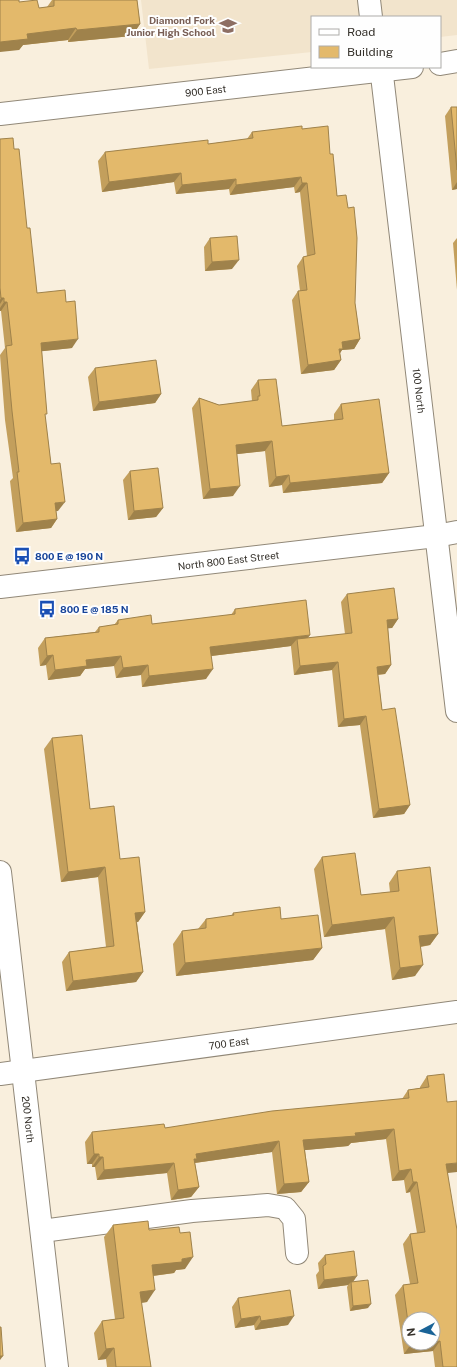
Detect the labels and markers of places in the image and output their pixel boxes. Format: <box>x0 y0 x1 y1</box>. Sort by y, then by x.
place label: Diamond Fork Junior High School <box>126 14 215 38</box>
school or university icon: Diamond Fork Junior High School <box>218 16 238 36</box>
bus stop icon: 800 E @ 190 N <box>12 546 32 566</box>
place label: 800 E @ 190 N <box>35 550 103 562</box>
bus stop icon: 800 E @ 185 N <box>37 599 57 619</box>
place label: 800 E @ 185 N <box>60 603 129 615</box>

